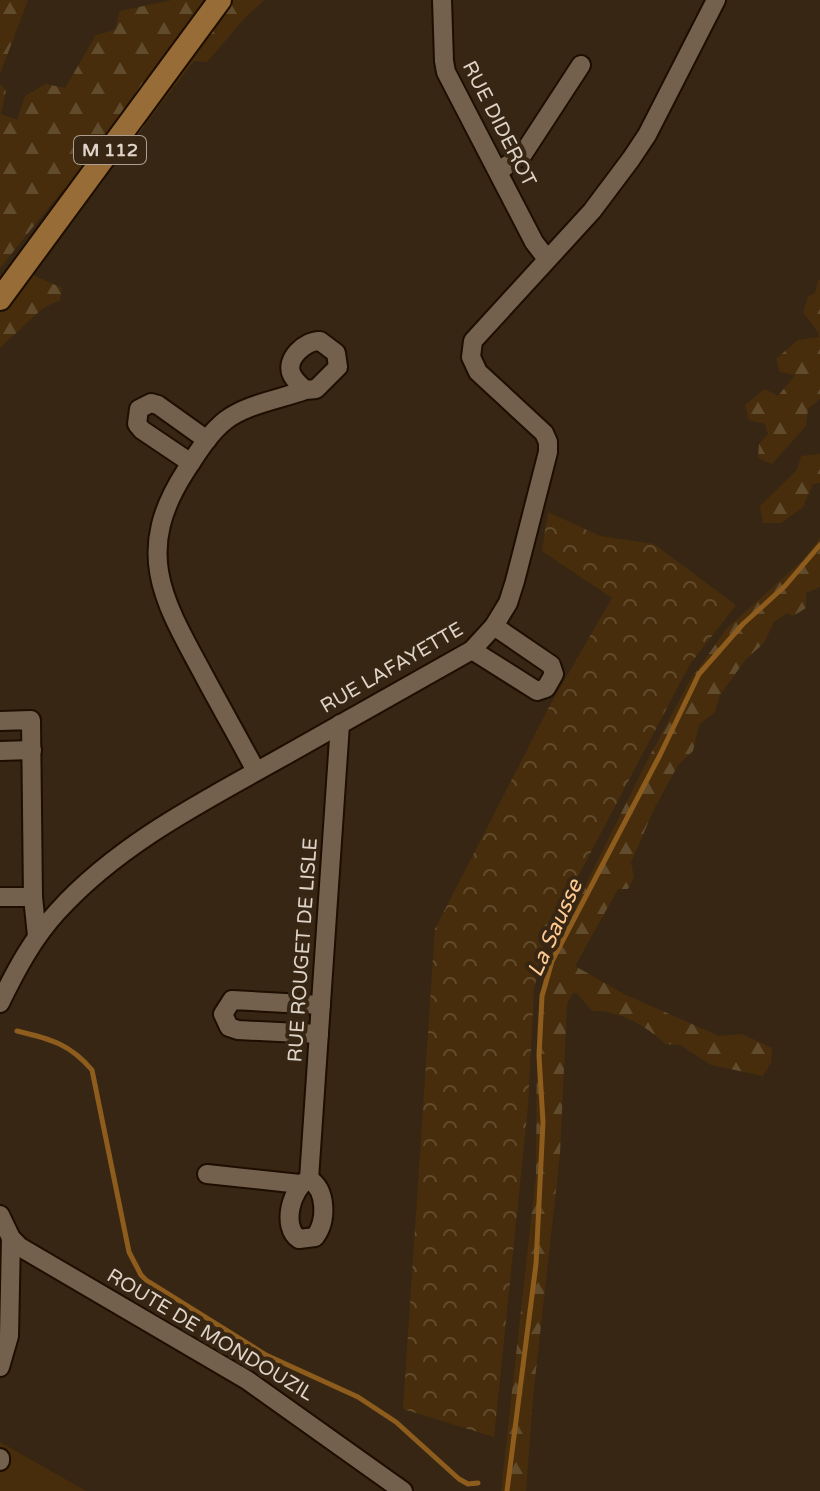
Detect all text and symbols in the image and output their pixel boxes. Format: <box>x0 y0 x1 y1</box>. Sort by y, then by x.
street label: RUE DIDEROT <box>457 57 541 191</box>
road number: M 112 <box>74 136 146 164</box>
street label: RUE LAFAYETTE <box>316 617 468 719</box>
street label: RUE ROUGET DE LISLE <box>283 837 323 1063</box>
water label: La Sausse <box>522 874 589 981</box>
street label: ROUTE DE MONDOUZIL <box>102 1264 318 1407</box>

